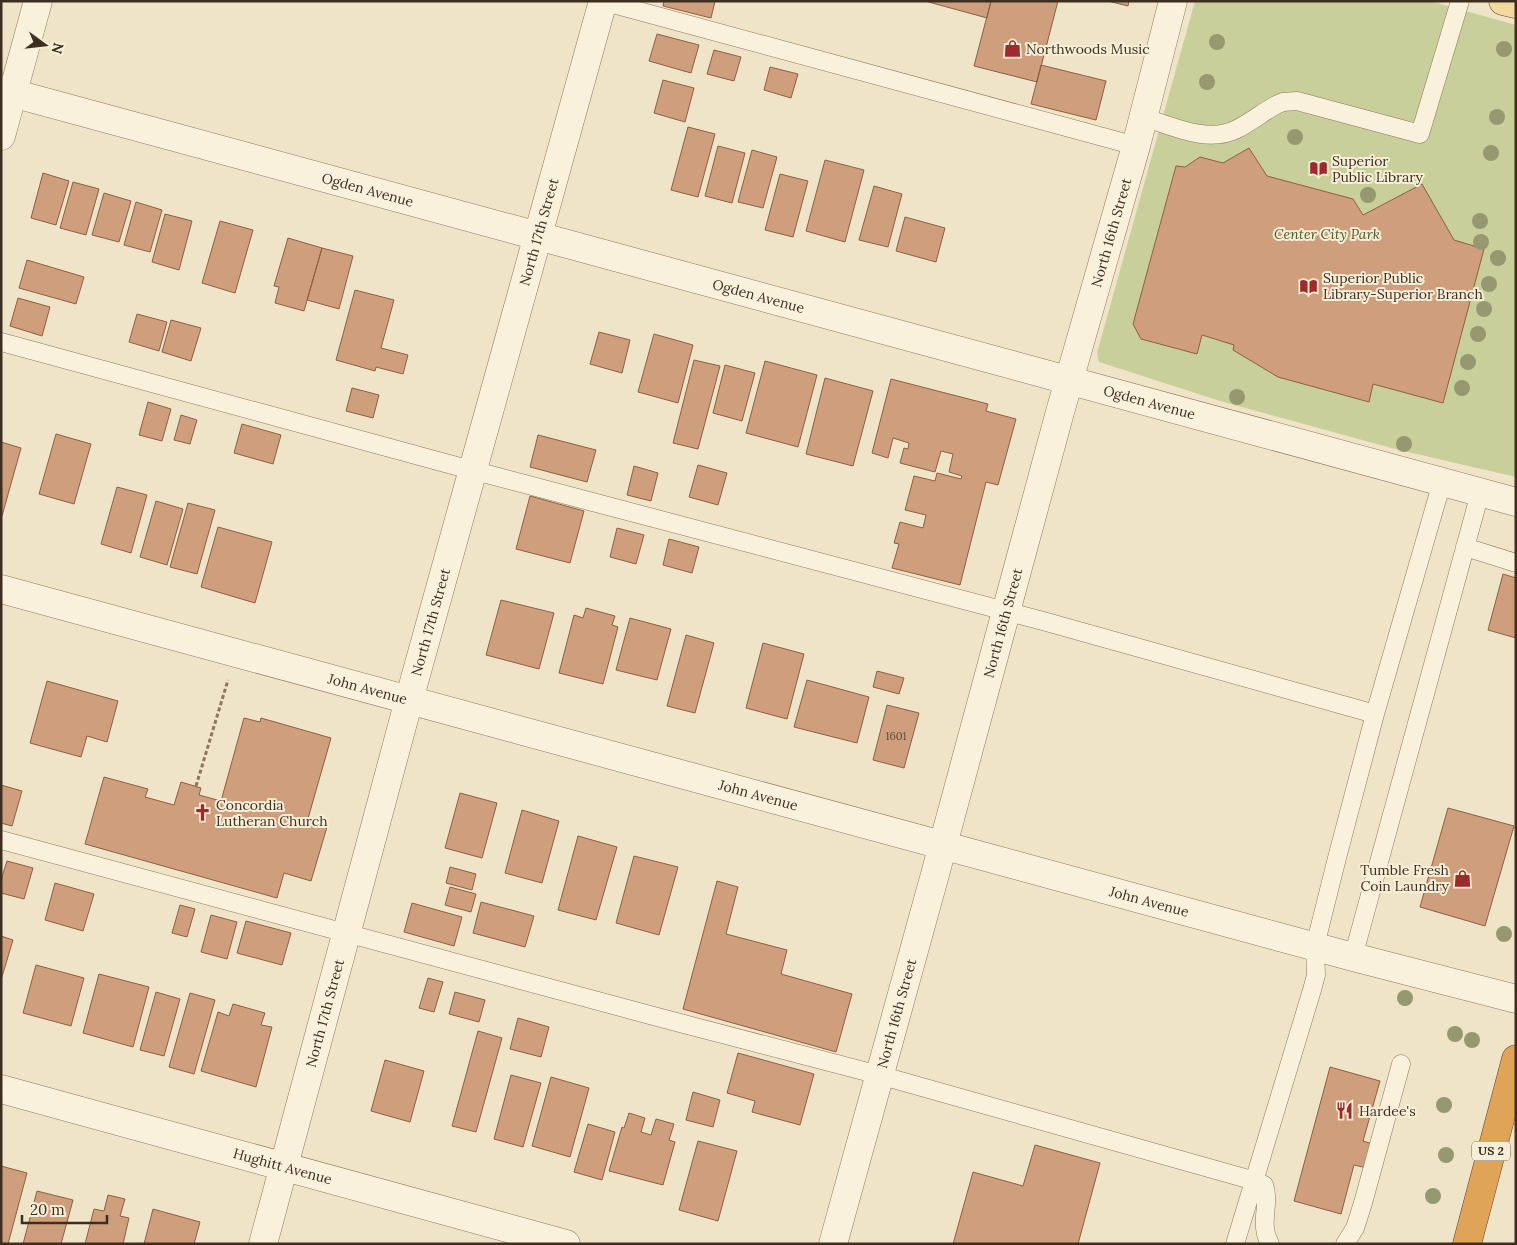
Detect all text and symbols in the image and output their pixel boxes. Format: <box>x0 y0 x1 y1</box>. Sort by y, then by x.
north arrow <box>20 20 70 70</box>
shop icon: Northwoods Music <box>1002 39 1022 59</box>
place label: Northwoods Music <box>1026 40 1150 58</box>
text: N <box>47 41 68 56</box>
place label: Superior Public Library <box>1332 152 1424 186</box>
library icon: Superior Public Library <box>1308 159 1328 179</box>
street label: Ogden Avenue <box>320 169 416 211</box>
street label: North 17th Street <box>515 175 563 288</box>
street label: North 16th Street <box>1087 175 1136 289</box>
park label: Center City Park <box>1274 225 1380 243</box>
place label: Superior Public Library-Superior Branch <box>1323 269 1483 303</box>
street label: Ogden Avenue <box>711 275 807 317</box>
library icon: Superior Public Library-Superior Branch <box>1299 276 1319 296</box>
street label: Ogden Avenue <box>1101 381 1198 423</box>
street label: North 16th Street <box>980 565 1027 680</box>
street label: North 17th Street <box>407 566 454 678</box>
street label: John Avenue <box>325 669 410 708</box>
house number: 1601 <box>885 729 907 743</box>
street label: John Avenue <box>716 776 801 815</box>
place label: Concordia Lutheran Church <box>216 796 328 830</box>
church icon: Concordia Lutheran Church <box>192 803 212 823</box>
place label: Tumble Fresh Coin Laundry <box>1360 861 1450 895</box>
shop icon: Tumble Fresh Coin Laundry <box>1453 868 1473 888</box>
street label: John Avenue <box>1107 882 1191 921</box>
street label: North 16th Street <box>873 956 920 1070</box>
street label: North 17th Street <box>302 957 348 1069</box>
restaurant icon: Hardee's <box>1335 1101 1355 1121</box>
place label: Hardee's <box>1359 1102 1416 1120</box>
road number: US 2 <box>1472 1142 1510 1160</box>
street label: Hughitt Avenue <box>231 1144 334 1189</box>
scale bar <box>22 1192 108 1224</box>
text: 20 m <box>30 1200 65 1219</box>

